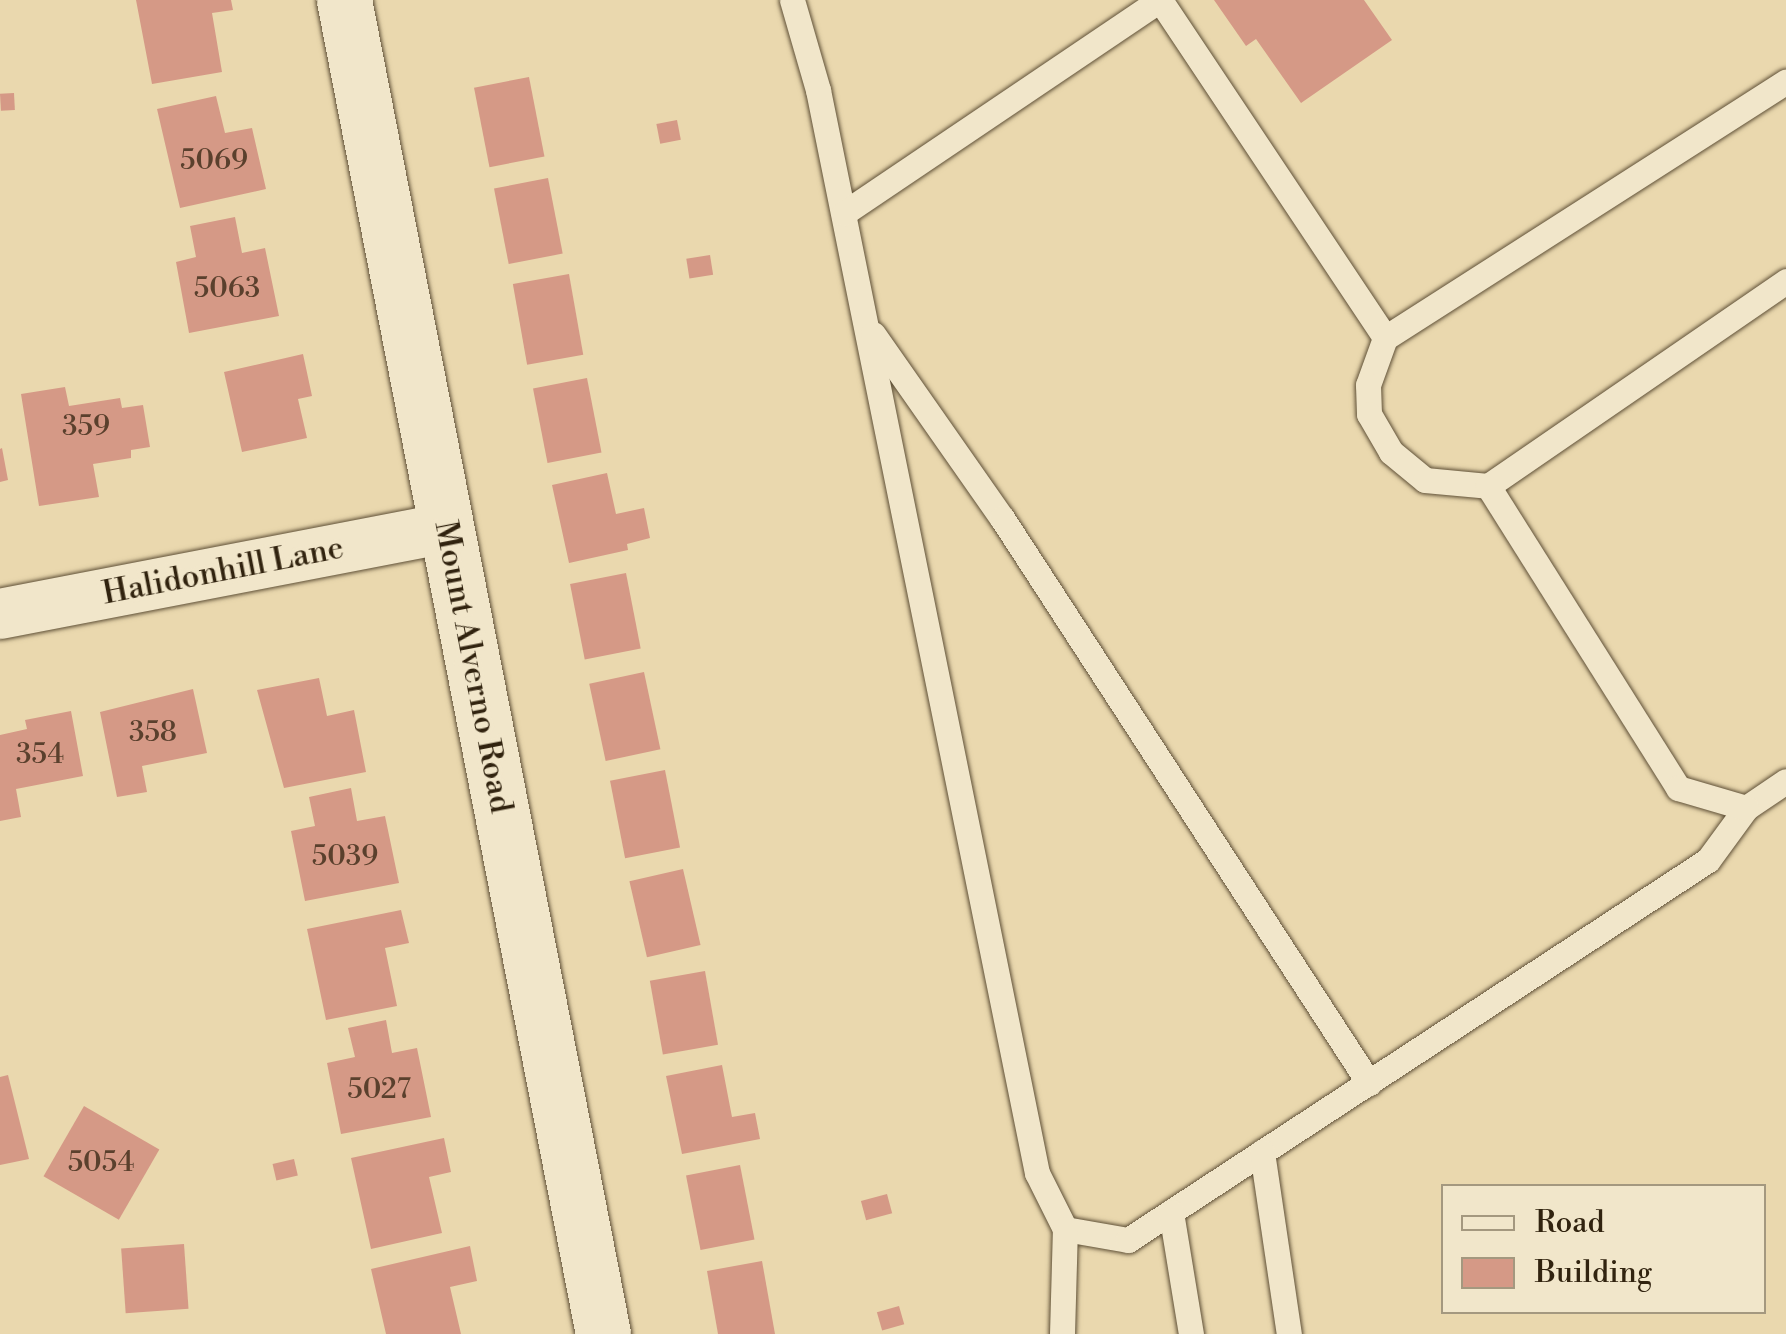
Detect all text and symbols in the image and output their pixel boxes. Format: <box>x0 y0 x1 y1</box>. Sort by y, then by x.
house number: 5069 <box>180 144 248 178</box>
house number: 5063 <box>194 272 260 306</box>
house number: 359 <box>62 410 110 444</box>
street label: Mount Alverno Road <box>426 518 520 816</box>
street label: Halidonhill Lane <box>99 529 347 613</box>
house number: 358 <box>129 716 177 750</box>
house number: 354 <box>16 738 64 772</box>
house number: 5039 <box>312 840 378 874</box>
house number: 5027 <box>347 1073 411 1107</box>
house number: 5054 <box>68 1146 134 1180</box>
legend <box>1441 1184 1766 1314</box>
text: Road <box>1535 1204 1605 1242</box>
text: Building <box>1535 1254 1652 1292</box>

